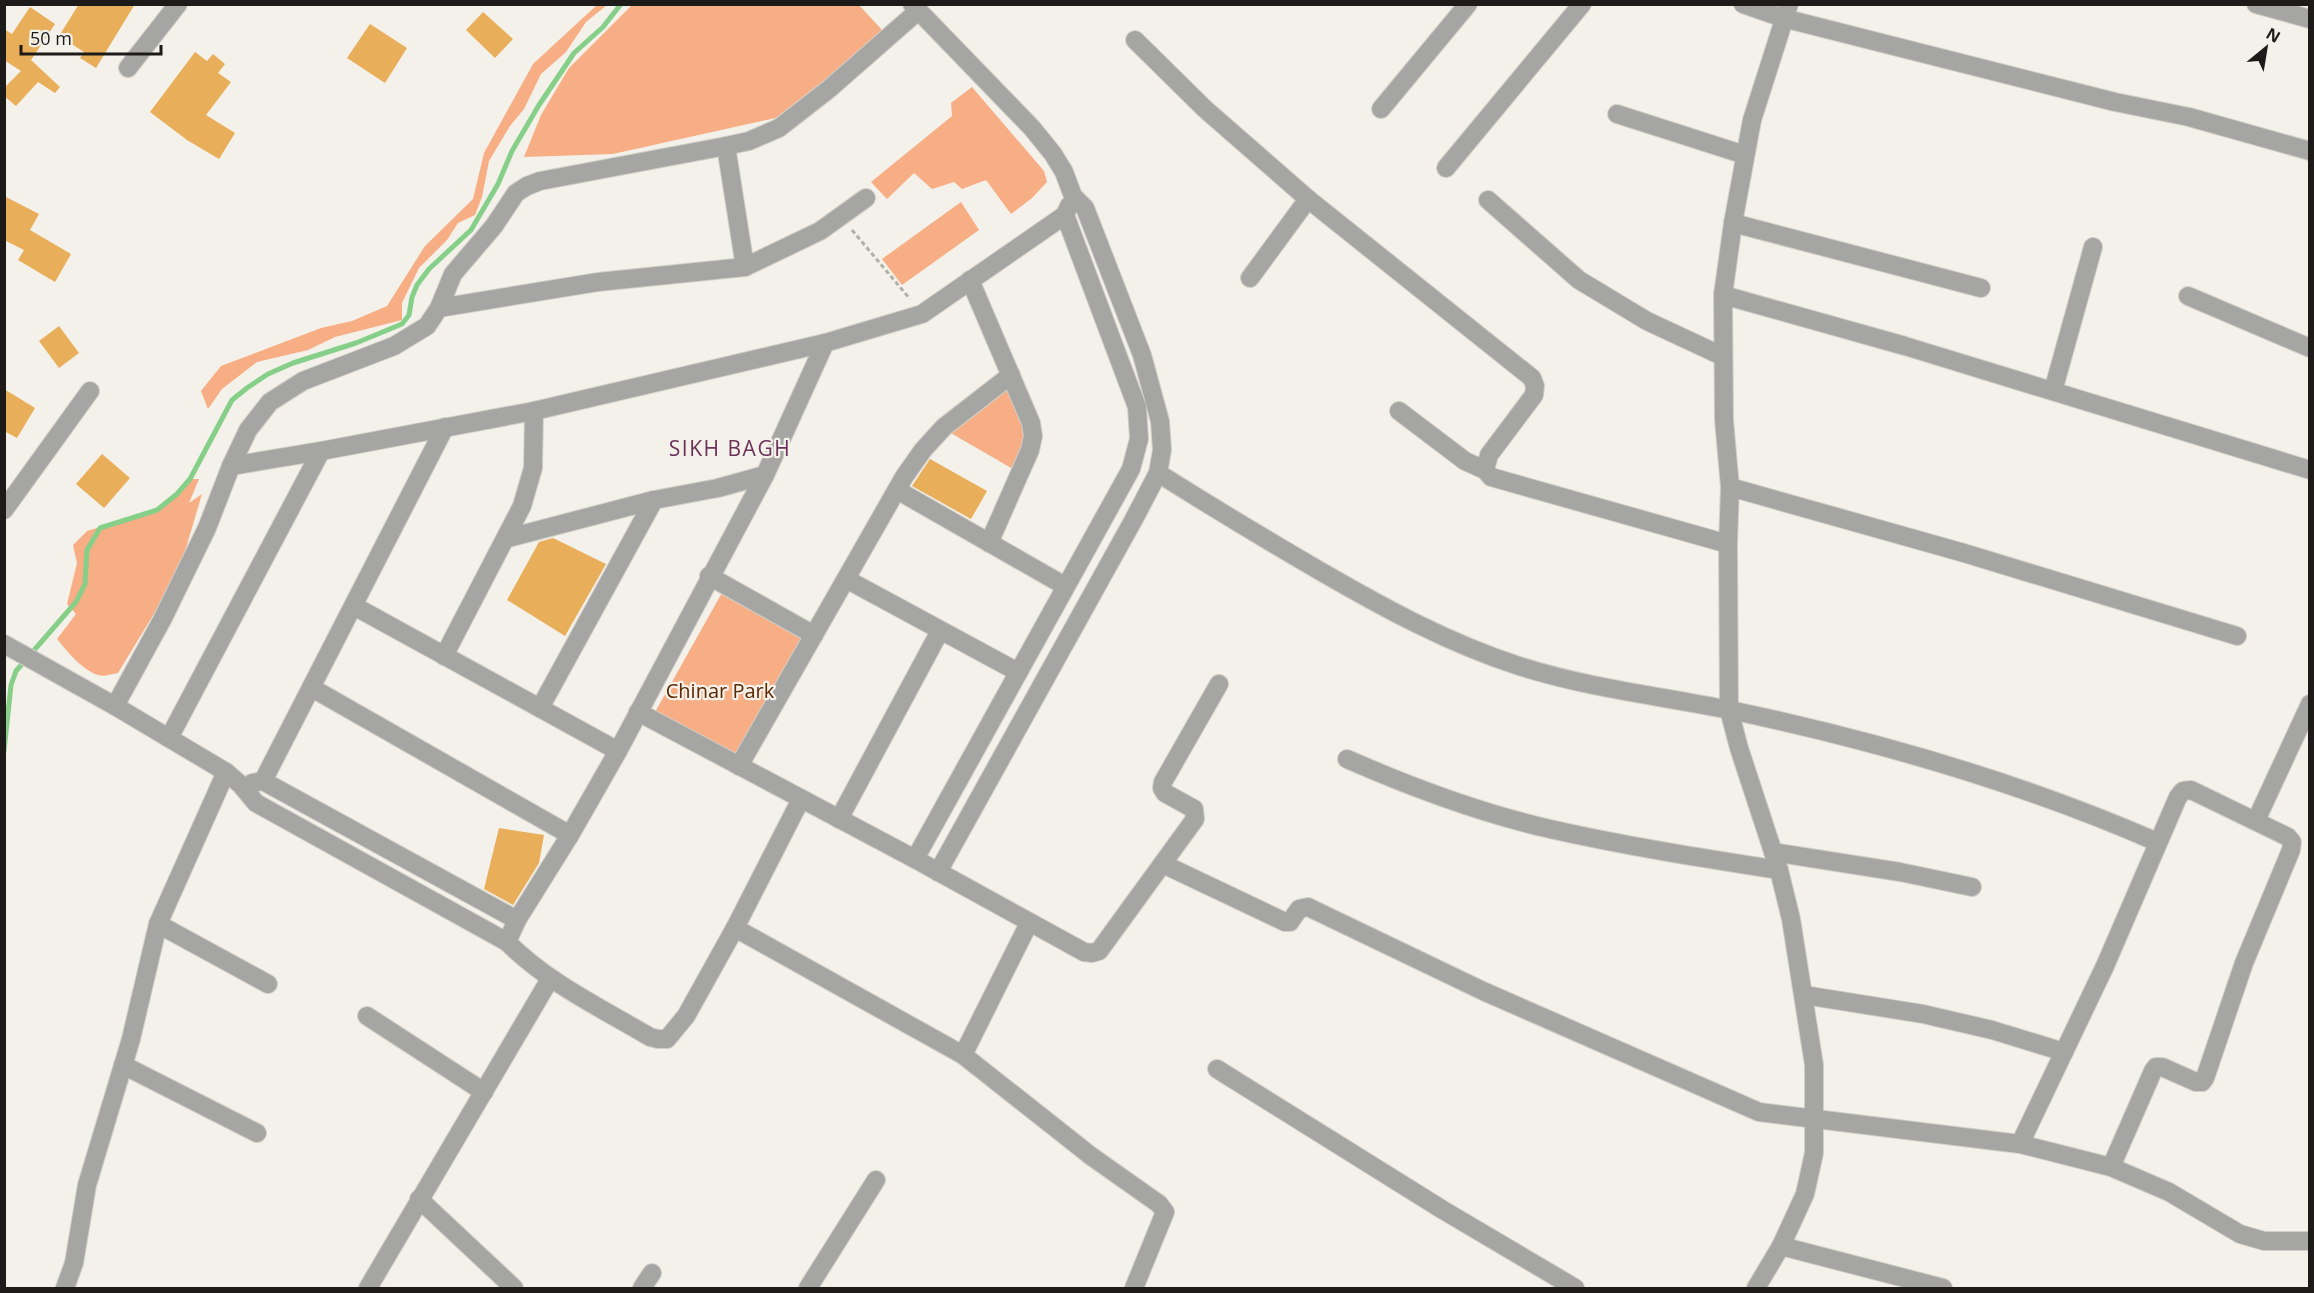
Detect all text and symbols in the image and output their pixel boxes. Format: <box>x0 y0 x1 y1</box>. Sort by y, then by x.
scale bar <box>21 18 160 56</box>
north arrow <box>2236 18 2296 78</box>
text: N <box>2262 22 2285 48</box>
text: 50 m <box>30 26 72 50</box>
district label: SIKH BAGH <box>669 434 791 462</box>
park label: Chinar Park <box>666 677 775 704</box>

